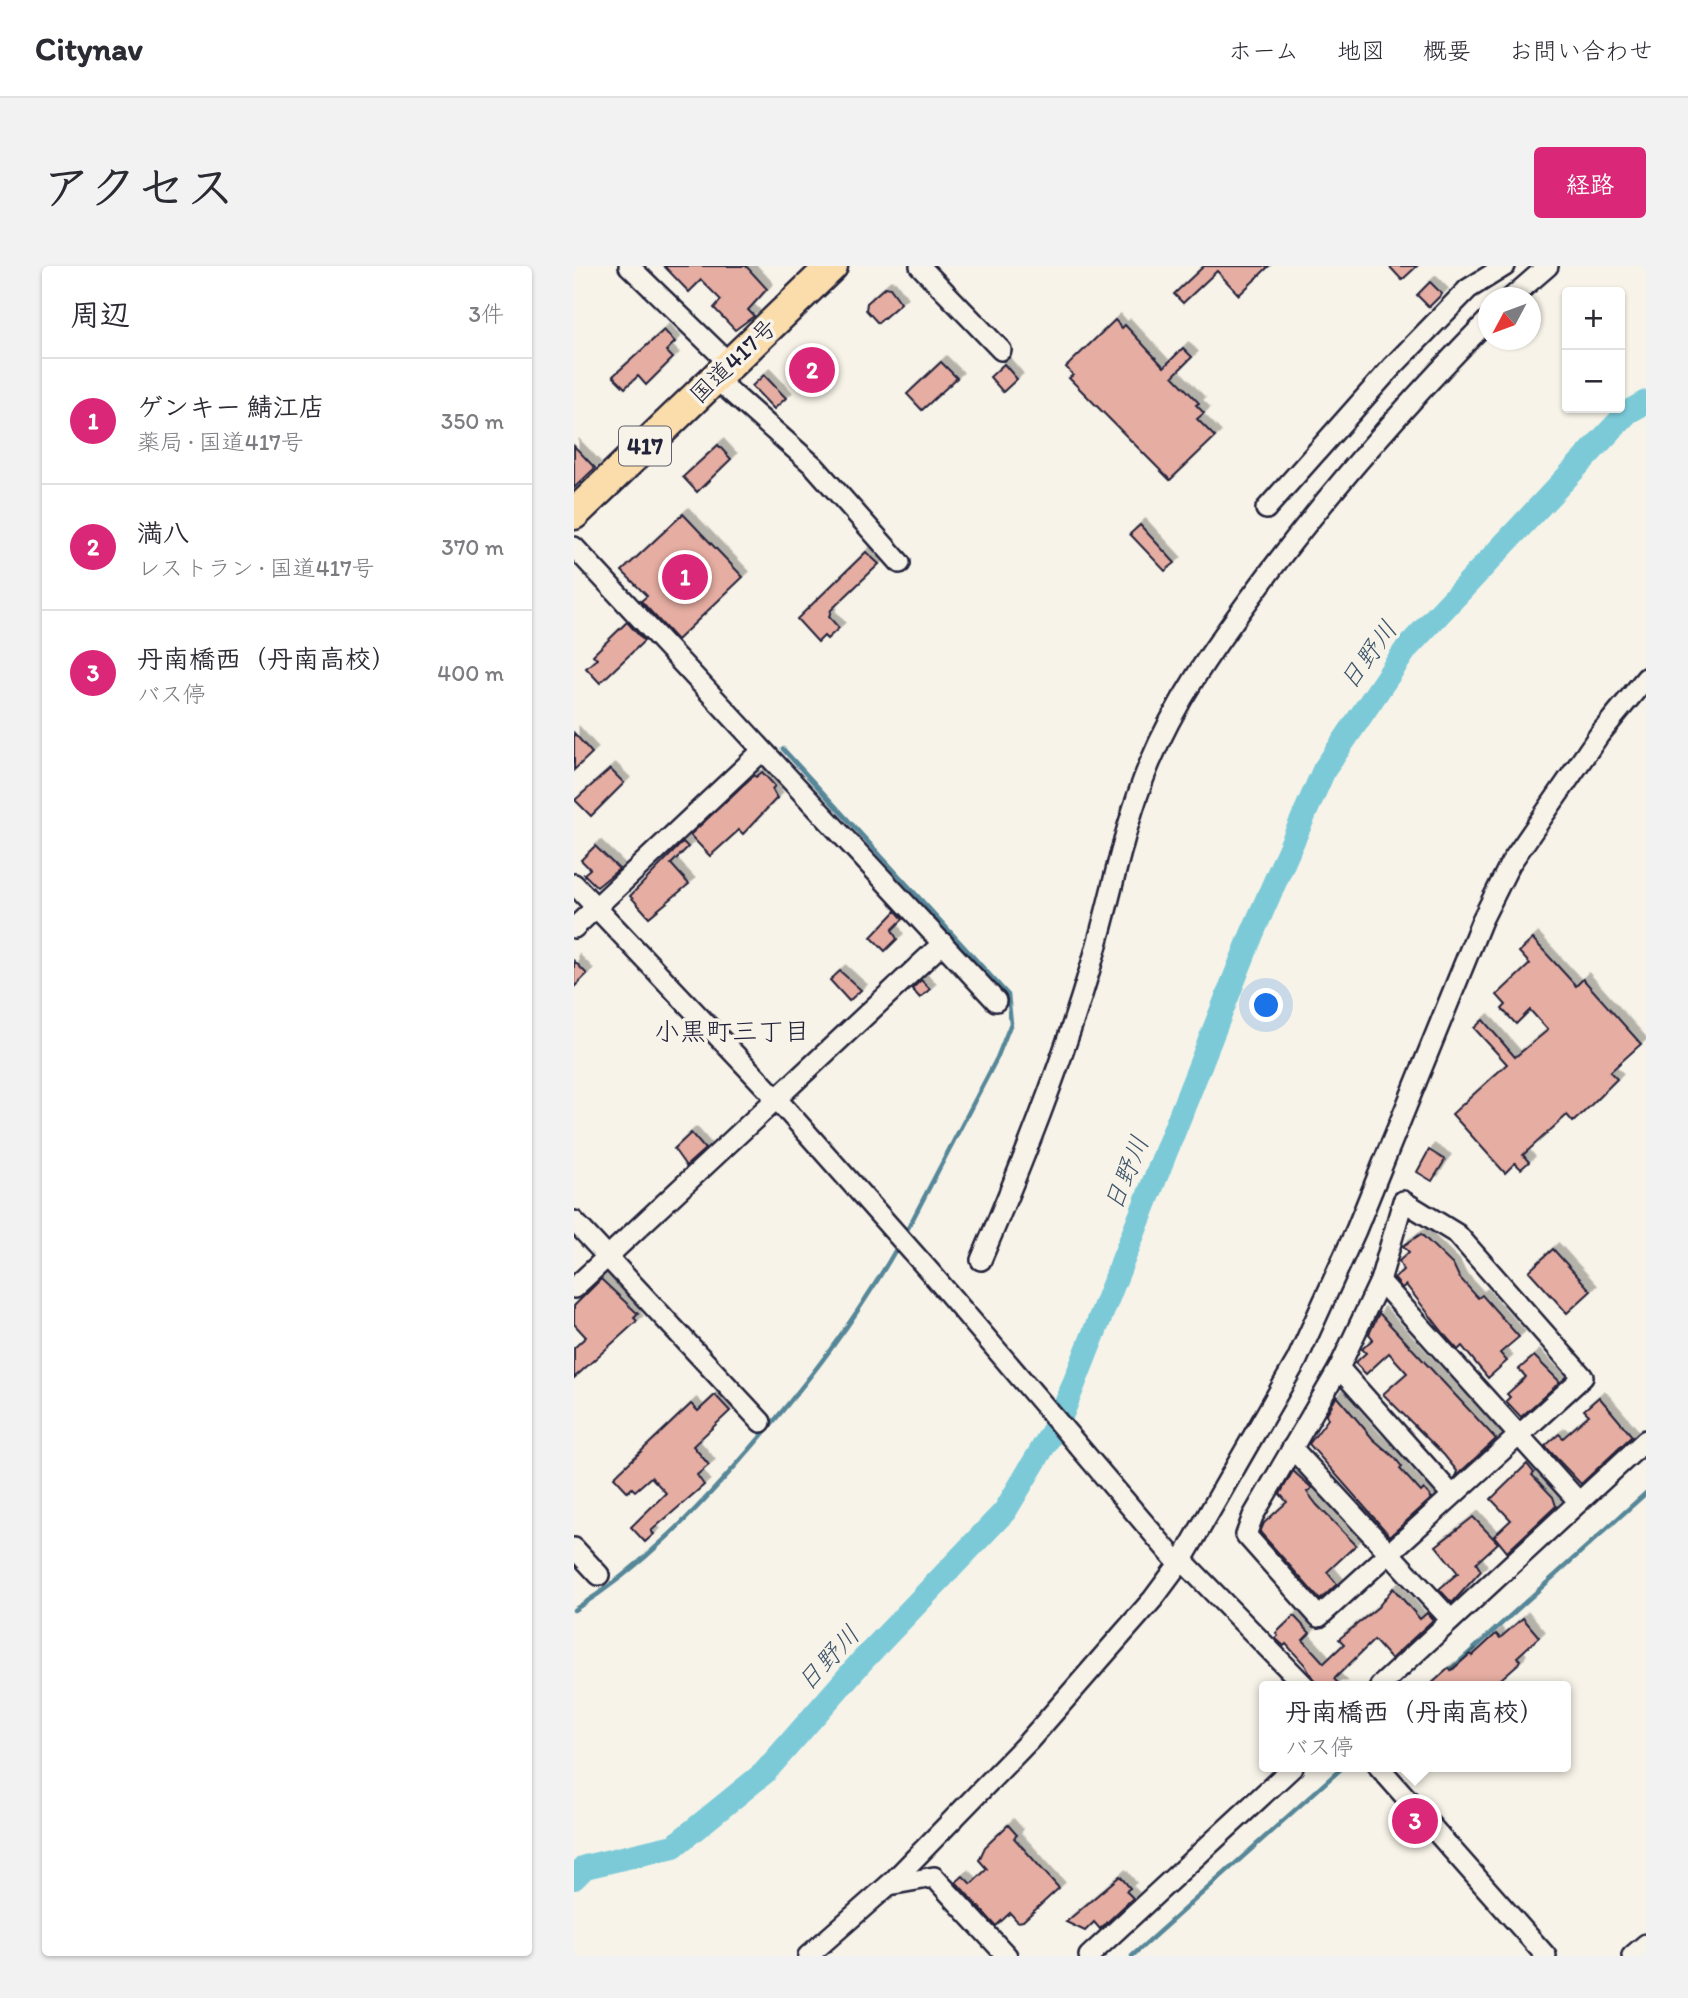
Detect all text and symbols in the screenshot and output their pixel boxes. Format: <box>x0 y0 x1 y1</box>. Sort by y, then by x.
text: Citynav <box>35 29 143 68</box>
text: ホーム <box>1228 36 1299 65</box>
text: 地図 <box>1337 36 1385 65</box>
text: 概要 <box>1423 36 1471 65</box>
text: お問い合わせ <box>1509 36 1653 65</box>
button: 経路 <box>1534 147 1646 218</box>
text: アクセス <box>42 157 235 216</box>
north arrow <box>1478 287 1541 350</box>
map controls <box>1562 287 1625 413</box>
button: + <box>1562 287 1625 350</box>
text: 周辺 <box>70 296 130 333</box>
text: 3件 <box>468 300 504 328</box>
street label: 国道417号 <box>683 312 782 409</box>
pin: 2 <box>789 344 835 396</box>
button: − <box>1562 350 1625 413</box>
text: ゲンキー 鯖江店 <box>137 391 325 423</box>
text: 1 <box>88 407 98 435</box>
text: 350 m <box>441 407 504 435</box>
road number: 417 <box>619 426 671 466</box>
text: 薬局 · 国道417号 <box>137 428 304 456</box>
text: 満八 <box>137 517 189 549</box>
text: 2 <box>87 533 99 561</box>
text: 370 m <box>441 533 504 561</box>
pin: 1 <box>662 551 708 603</box>
text: レストラン · 国道417号 <box>137 554 375 582</box>
water label: 日野川 <box>1332 614 1404 696</box>
text: 丹南橋西（丹南高校） <box>137 643 397 675</box>
text: 3 <box>87 659 99 687</box>
text: 400 m <box>437 659 504 687</box>
text: バス停 <box>137 680 206 708</box>
your location <box>1249 988 1283 1022</box>
district label: 小黒町三丁目 <box>654 1015 810 1047</box>
water label: 日野川 <box>1097 1131 1155 1215</box>
water label: 日野川 <box>790 1619 866 1697</box>
popup <box>1259 1681 1571 1772</box>
text: 丹南橋西（丹南高校） <box>1285 1696 1545 1728</box>
text: バス停 <box>1285 1733 1354 1761</box>
pin: 3 <box>1392 1795 1438 1847</box>

